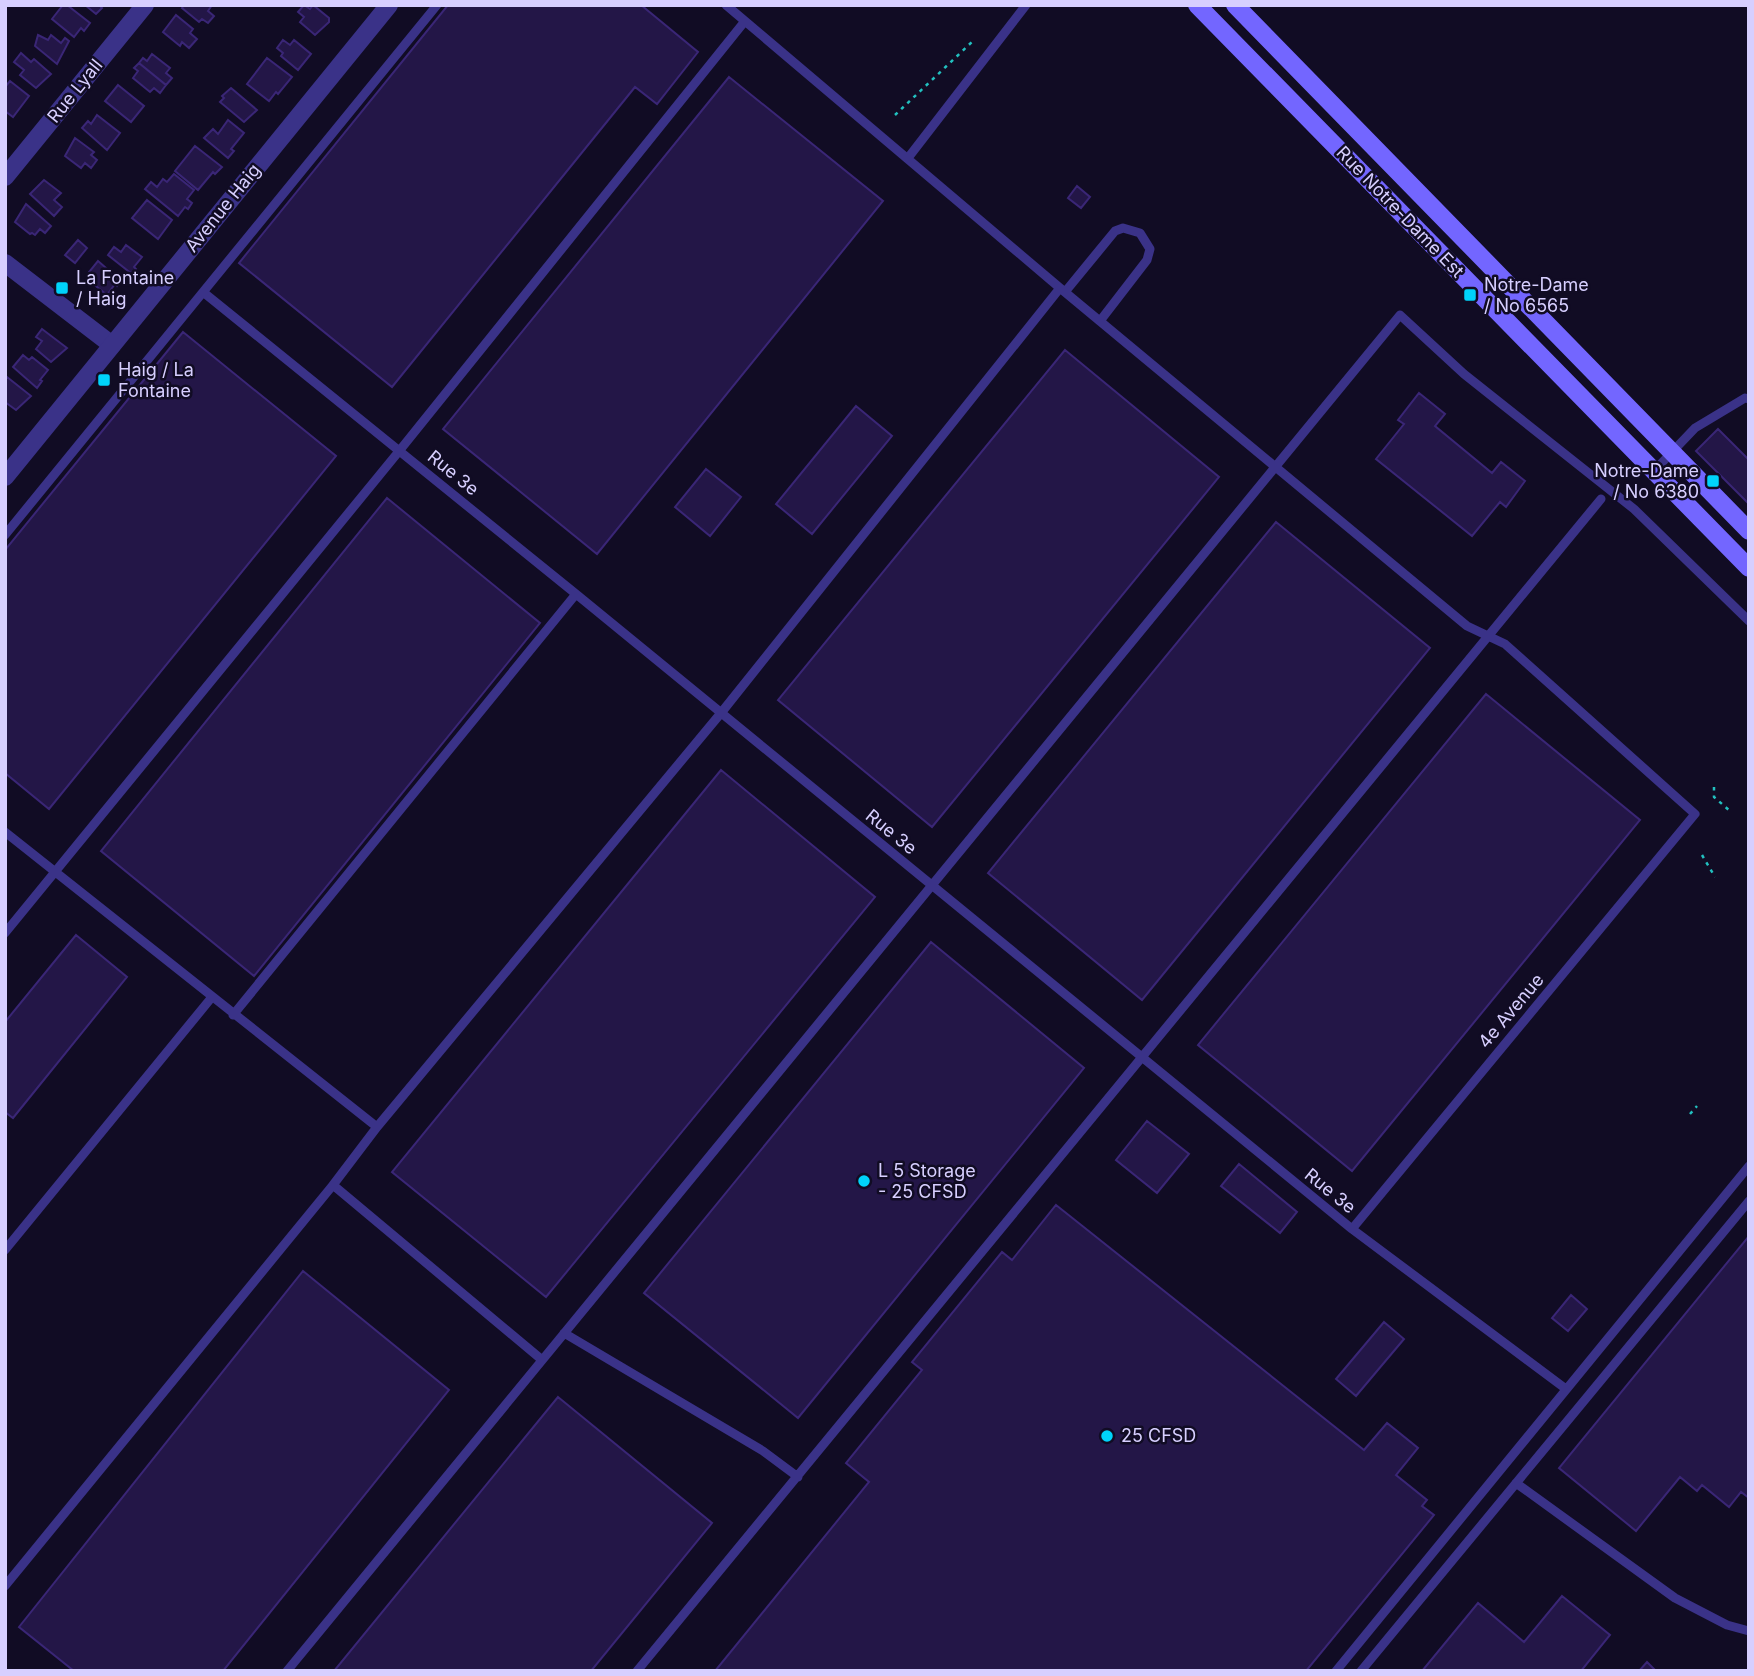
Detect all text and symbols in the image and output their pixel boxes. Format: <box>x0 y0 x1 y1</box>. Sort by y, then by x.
street label: Rue Lyall <box>43 55 107 127</box>
street label: Rue Notre-Dame Est <box>1332 142 1468 282</box>
street label: Avenue Haig <box>181 159 264 256</box>
place label: La Fontaine / Haig <box>76 267 174 309</box>
place label: Notre-Dame / No 6565 <box>1484 274 1589 316</box>
marker: La Fontaine / Haig <box>54 280 70 296</box>
marker: Notre-Dame / No 6565 <box>1462 287 1478 303</box>
place label: Haig / La Fontaine <box>118 359 194 401</box>
marker: Haig / La Fontaine <box>96 372 112 388</box>
street label: Rue 3e <box>424 446 483 499</box>
place label: Notre-Dame / No 6380 <box>1594 460 1699 502</box>
marker: Notre-Dame / No 6380 <box>1705 473 1721 489</box>
street label: Rue 3e <box>862 805 921 858</box>
street label: 4e Avenue <box>1474 969 1548 1052</box>
place label: L 5 Storage - 25 CFSD <box>878 1160 976 1202</box>
street label: Rue 3e <box>1301 1164 1360 1217</box>
marker: L 5 Storage - 25 CFSD <box>856 1173 872 1189</box>
place label: 25 CFSD <box>1121 1425 1196 1446</box>
marker: 25 CFSD <box>1099 1428 1115 1444</box>

